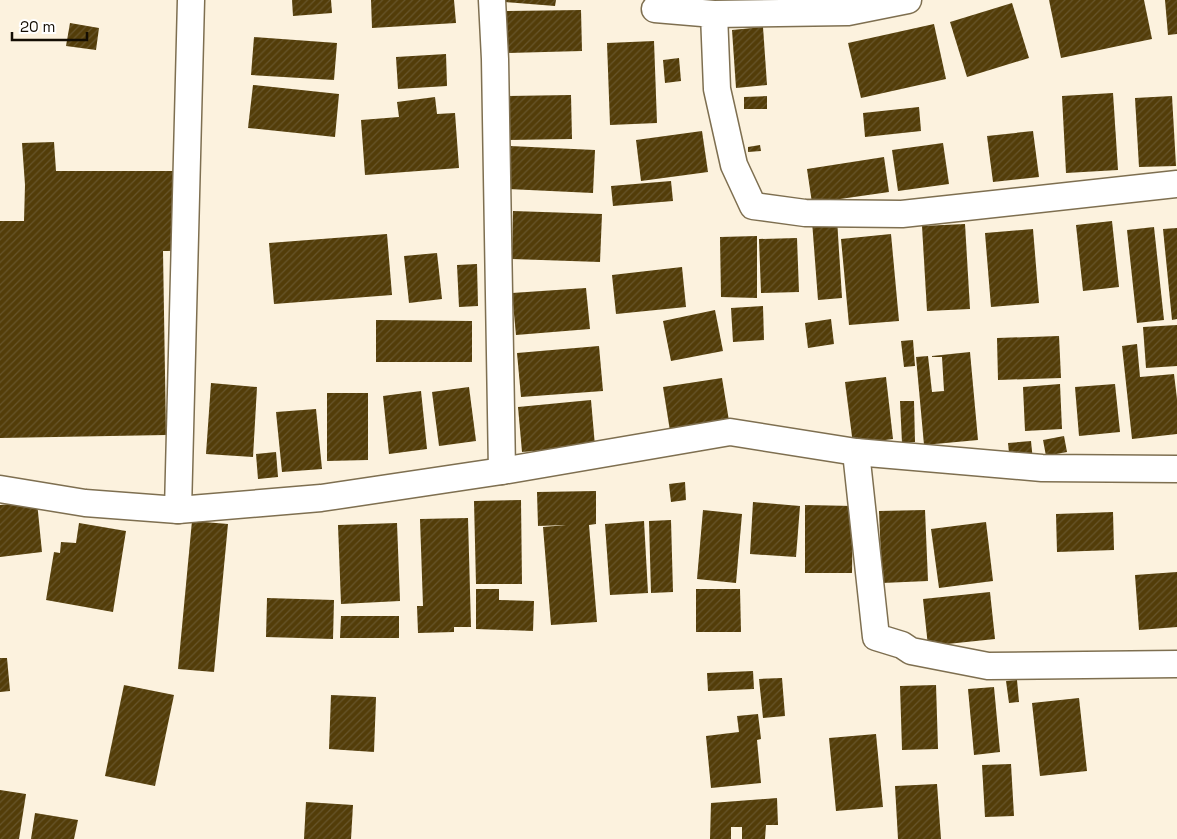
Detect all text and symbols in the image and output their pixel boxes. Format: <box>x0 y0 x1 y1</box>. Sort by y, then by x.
scale bar <box>12 10 88 42</box>
text: 20 m <box>20 17 55 36</box>

